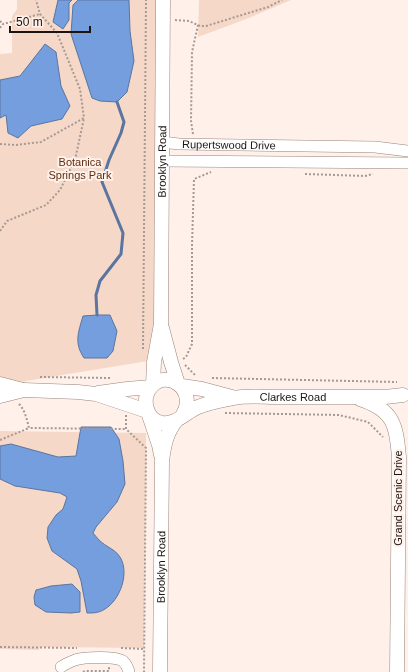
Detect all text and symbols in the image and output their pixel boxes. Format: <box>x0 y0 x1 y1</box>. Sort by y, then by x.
scale bar <box>10 8 90 34</box>
text: 50 m <box>16 15 43 29</box>
street label: Brooklyn Road <box>156 126 168 198</box>
street label: Rupertswood Drive <box>182 138 276 151</box>
park label: Botanica Springs Park <box>49 156 112 181</box>
street label: Clarkes Road <box>259 390 326 403</box>
street label: Grand Scenic Drive <box>392 450 404 546</box>
street label: Brooklyn Road <box>155 531 167 603</box>

